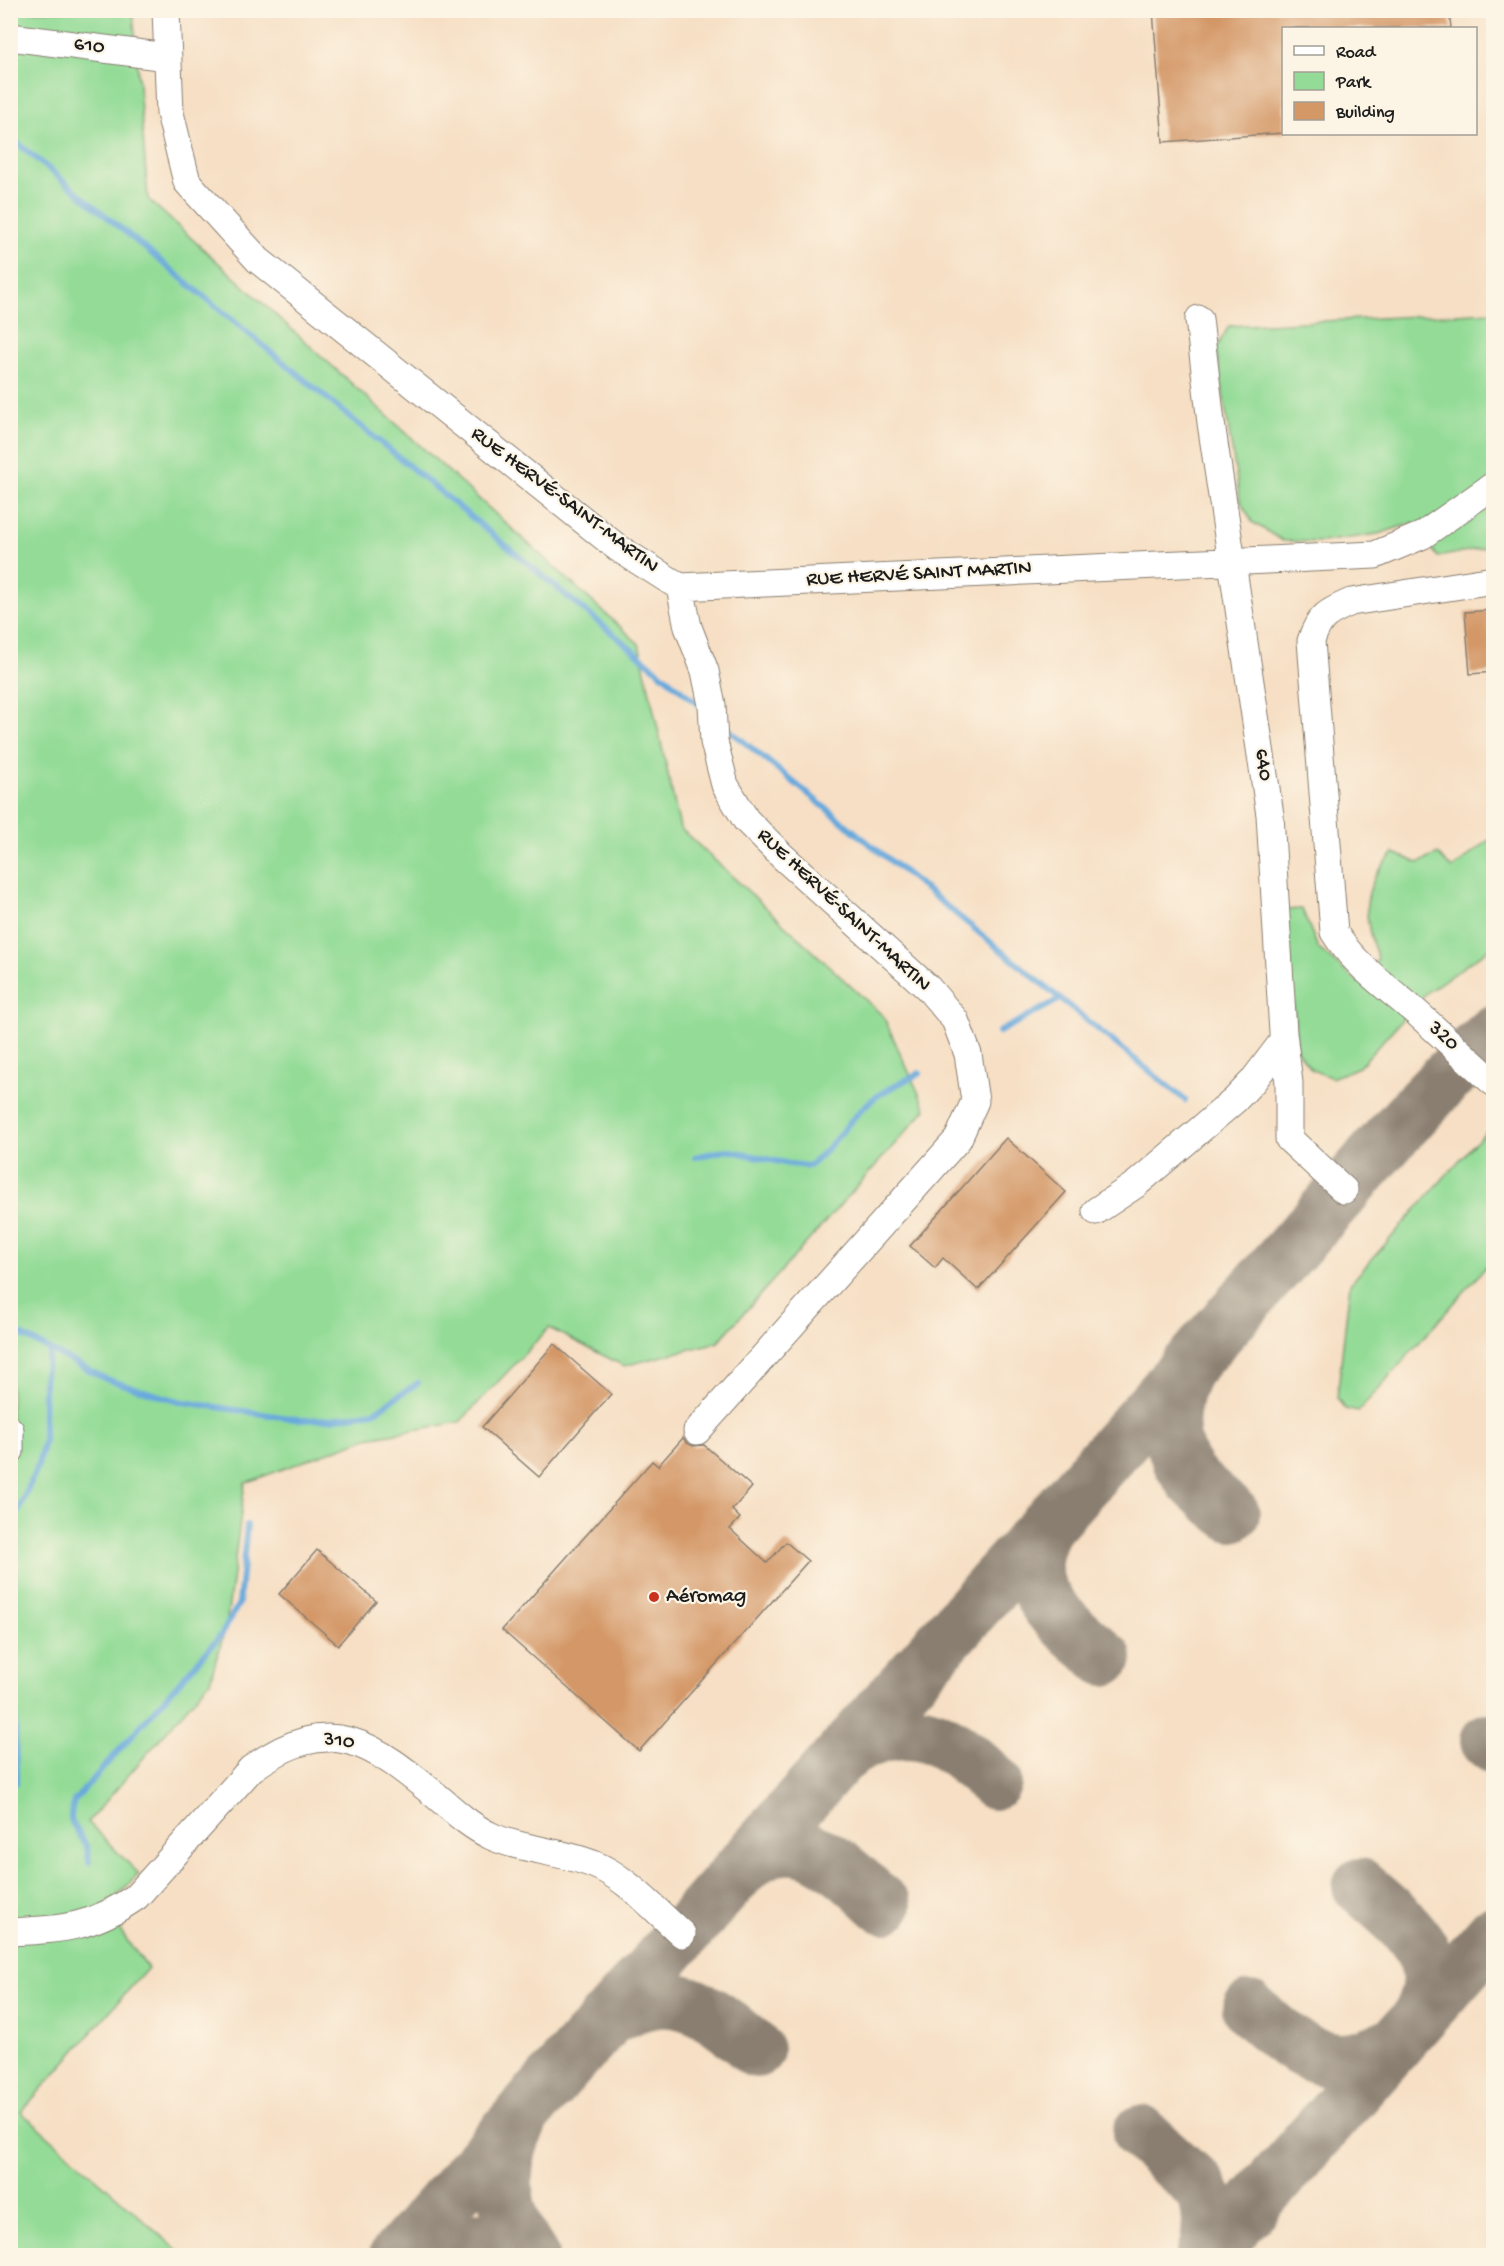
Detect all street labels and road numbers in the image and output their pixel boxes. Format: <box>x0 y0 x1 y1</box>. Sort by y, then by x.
street label: 610 <box>72 33 106 61</box>
street label: RUE HERVÉ-SAINT-MARTIN <box>465 422 663 580</box>
street label: RUE HERVÉ SAINT MARTIN <box>806 557 1032 593</box>
street label: 640 <box>1247 747 1277 783</box>
street label: RUE HERVÉ-SAINT-MARTIN <box>751 824 935 998</box>
street label: 320 <box>1422 1016 1464 1057</box>
street label: 310 <box>321 1728 356 1756</box>

